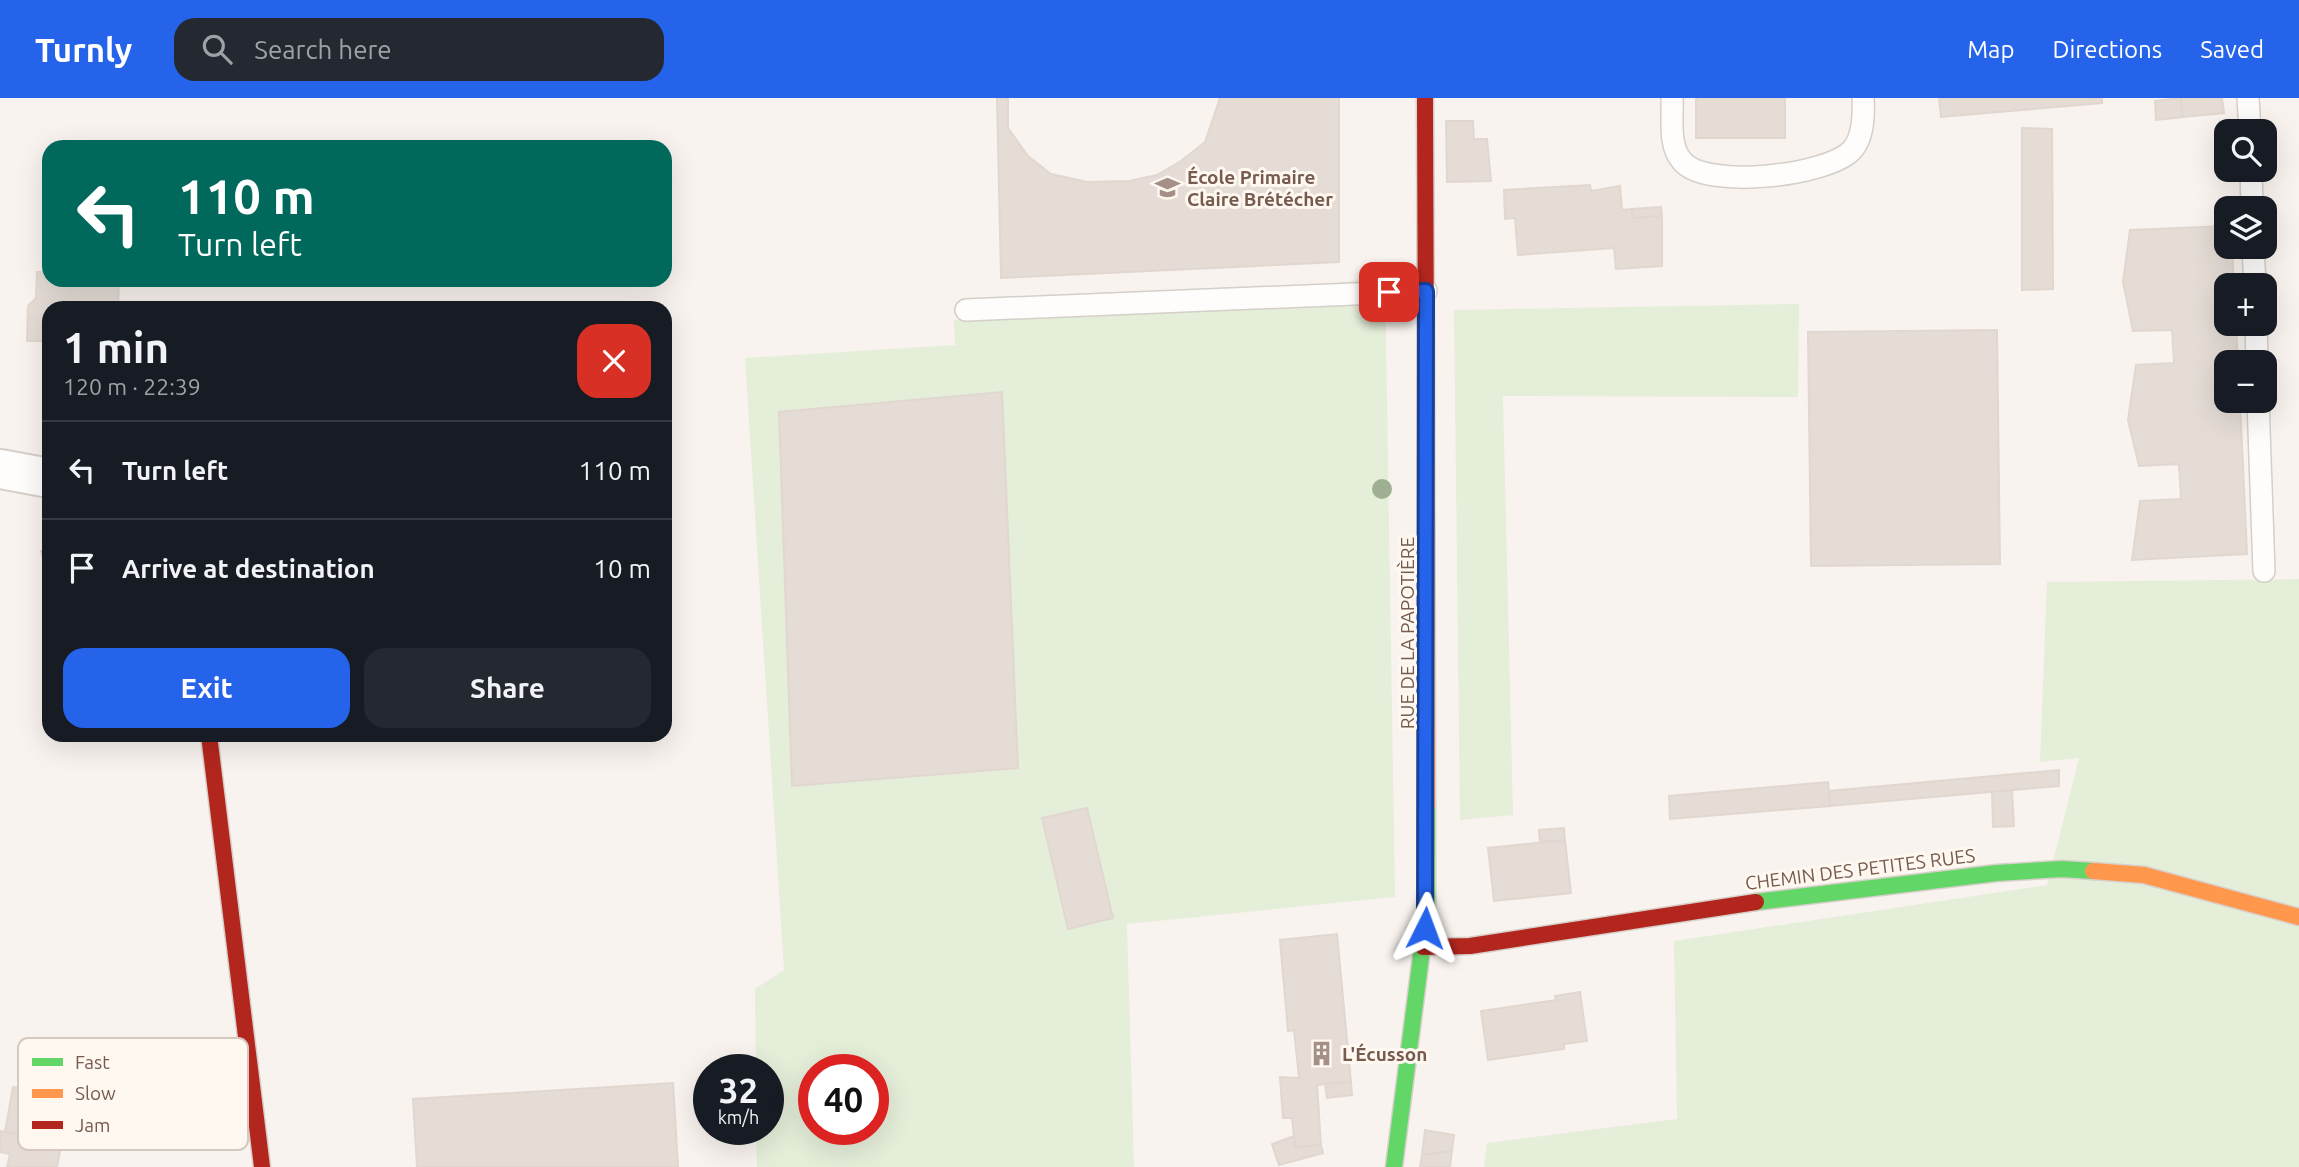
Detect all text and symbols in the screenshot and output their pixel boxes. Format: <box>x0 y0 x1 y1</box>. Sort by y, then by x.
search box <box>174 18 664 81</box>
icon: search <box>198 30 236 68</box>
text: Turnly <box>35 31 132 68</box>
text: Search here <box>254 35 392 64</box>
text: Map <box>1967 36 2014 63</box>
text: Directions <box>2052 36 2162 63</box>
text: Saved <box>2200 36 2264 63</box>
map controls <box>2214 119 2277 413</box>
button: search <box>2214 119 2277 182</box>
place label: École Primaire Claire Brétécher <box>1187 166 1333 210</box>
icon: left <box>63 168 154 259</box>
text: 110 m <box>178 168 315 223</box>
school or university icon: École Primaire Claire Brétécher <box>1153 174 1181 202</box>
button: layers <box>2214 196 2277 259</box>
text: Turn left <box>178 226 302 262</box>
pin <box>1359 262 1419 322</box>
icon: arrive <box>1370 273 1408 311</box>
button: + <box>2214 273 2277 336</box>
text: 1 min <box>63 324 169 371</box>
button: close <box>577 324 651 398</box>
button: − <box>2214 350 2277 413</box>
text: 120 m · 22:39 <box>63 374 201 399</box>
icon: left <box>63 451 101 489</box>
text: Turn left <box>122 456 228 485</box>
text: 110 m <box>579 456 651 485</box>
street label: RUE DE LA PAPOTIÈRE <box>1396 537 1418 729</box>
icon: arrive <box>63 549 101 587</box>
text: Arrive at destination <box>122 554 375 583</box>
text: 10 m <box>593 554 651 583</box>
button: Exit <box>63 648 350 728</box>
button: Share <box>364 648 651 728</box>
street label: CHEMIN DES PETITES RUES <box>1744 844 1976 894</box>
position arrow <box>1388 891 1462 965</box>
legend <box>18 1038 248 1150</box>
building icon: L'Écusson <box>1308 1040 1336 1068</box>
place label: L'Écusson <box>1342 1043 1427 1065</box>
text: Fast <box>75 1051 110 1073</box>
speed limit sign: 40 <box>798 1054 889 1145</box>
text: 32 <box>719 1070 758 1110</box>
text: Slow <box>75 1082 116 1104</box>
text: km/h <box>718 1107 759 1127</box>
text: Jam <box>75 1114 111 1136</box>

